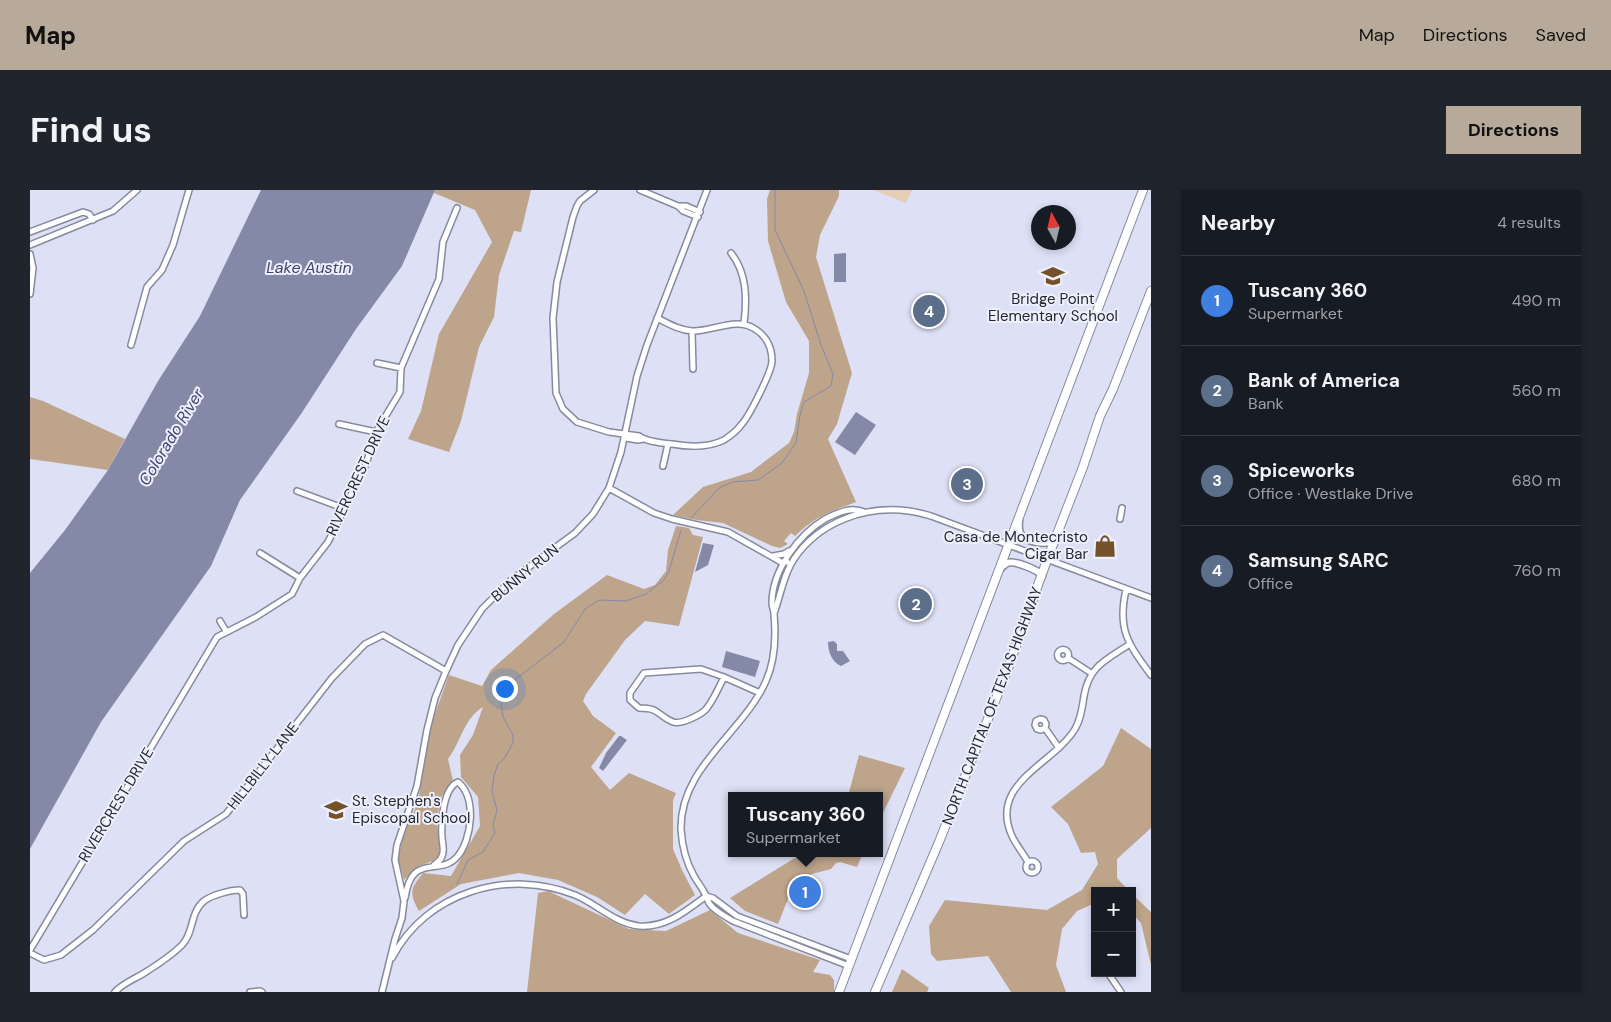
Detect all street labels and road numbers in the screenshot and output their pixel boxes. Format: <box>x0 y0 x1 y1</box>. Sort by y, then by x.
street label: RIVERCREST DRIVE <box>321 413 395 539</box>
street label: BUNNY RUN <box>487 540 563 606</box>
street label: NORTH CAPITAL OF TEXAS HIGHWAY <box>937 584 1047 828</box>
street label: HILLBILLY LANE <box>223 718 303 814</box>
street label: RIVERCREST DRIVE <box>74 744 158 866</box>

